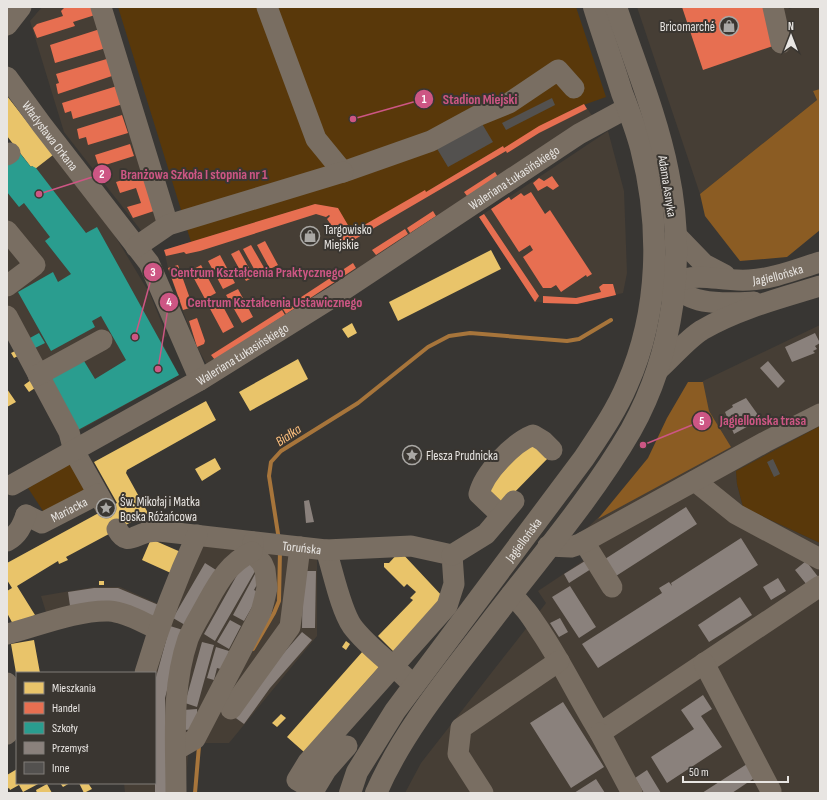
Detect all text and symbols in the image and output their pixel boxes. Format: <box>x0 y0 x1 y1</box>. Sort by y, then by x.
shop icon: Bricomarché <box>718 15 740 37</box>
north arrow <box>771 16 811 56</box>
place label: Bricomarché <box>660 19 715 35</box>
text: N <box>788 20 794 33</box>
callout: Stadion Miejski <box>414 86 525 112</box>
text: Stadion Miejski <box>443 91 518 108</box>
text: 1 <box>422 92 427 107</box>
street label: Władysława Orkana <box>18 98 81 174</box>
street label: Waleriana Łukasińskiego <box>466 142 563 214</box>
street label: Adama Asnyka <box>654 153 680 218</box>
callout: Branżowa Szkoła I stopnia nr 1 <box>92 161 275 187</box>
text: Branżowa Szkoła I stopnia nr 1 <box>121 166 268 183</box>
text: 2 <box>99 167 105 182</box>
place label: Targowisko Miejskie <box>324 222 372 253</box>
shop icon: Targowisko Miejskie <box>299 225 321 247</box>
callout: Centrum Kształcenia Praktycznego <box>143 259 352 285</box>
street label: Jagiellońska <box>751 261 805 289</box>
text: Centrum Kształcenia Praktycznego <box>170 264 344 281</box>
text: 3 <box>150 265 156 280</box>
callout: Centrum Kształcenia Ustawicznego <box>159 289 370 315</box>
text: Centrum Kształcenia Ustawicznego <box>188 294 362 311</box>
text: 4 <box>166 295 172 310</box>
street label: Waleriana Łukasińskiego <box>194 320 292 389</box>
callout: Jagiellońska trasa <box>692 408 814 434</box>
text: Jagiellońska trasa <box>719 412 806 429</box>
text: 5 <box>699 414 705 429</box>
water label: Białka <box>272 420 305 450</box>
place icon: Flesza Prudnicka <box>401 444 423 466</box>
place label: Flesza Prudnicka <box>426 448 498 464</box>
street label: Mariacka <box>48 494 90 526</box>
place label: Św. Mikołaj i Matka Boska Różańcowa <box>120 494 200 525</box>
place icon: Św. Mikołaj i Matka Boska Różańcowa <box>95 497 117 519</box>
street label: Jagiellońska <box>502 515 546 566</box>
street label: Toruńska <box>281 538 322 558</box>
legend <box>16 672 156 784</box>
text: Mieszkania <box>52 681 96 696</box>
text: Handel <box>52 701 80 716</box>
text: Szkoły <box>52 721 78 736</box>
text: Przemysł <box>52 741 89 756</box>
scale bar <box>683 758 788 784</box>
text: Inne <box>52 761 70 776</box>
text: 50 m <box>689 765 709 780</box>

